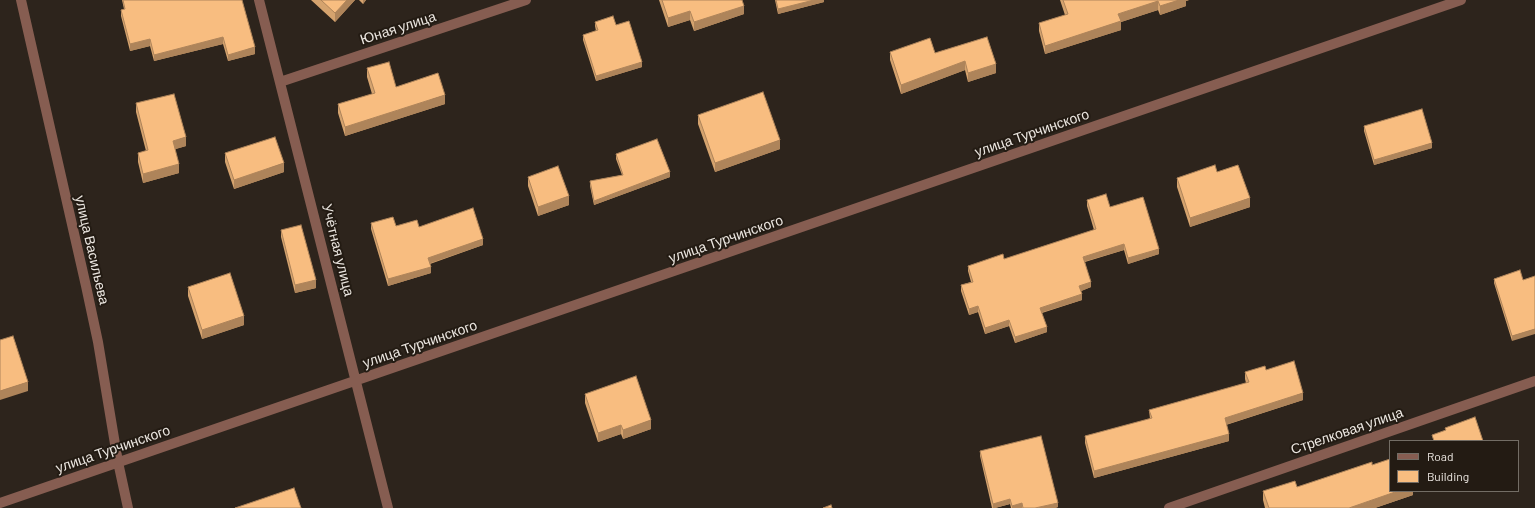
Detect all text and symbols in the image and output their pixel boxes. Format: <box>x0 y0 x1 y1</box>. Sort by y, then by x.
street label: Юная улица <box>358 8 438 48</box>
street label: улица Турчинского <box>973 106 1091 160</box>
street label: улица Васильева <box>71 194 113 306</box>
street label: Учётная улица <box>318 202 358 298</box>
street label: улица Турчинского <box>667 212 785 266</box>
street label: улица Турчинского <box>361 317 479 371</box>
street label: Стрелковая улица <box>1289 404 1405 458</box>
street label: улица Турчинского <box>54 422 172 476</box>
legend <box>1389 440 1519 492</box>
text: Road <box>1427 449 1454 463</box>
text: Building <box>1427 469 1469 483</box>

